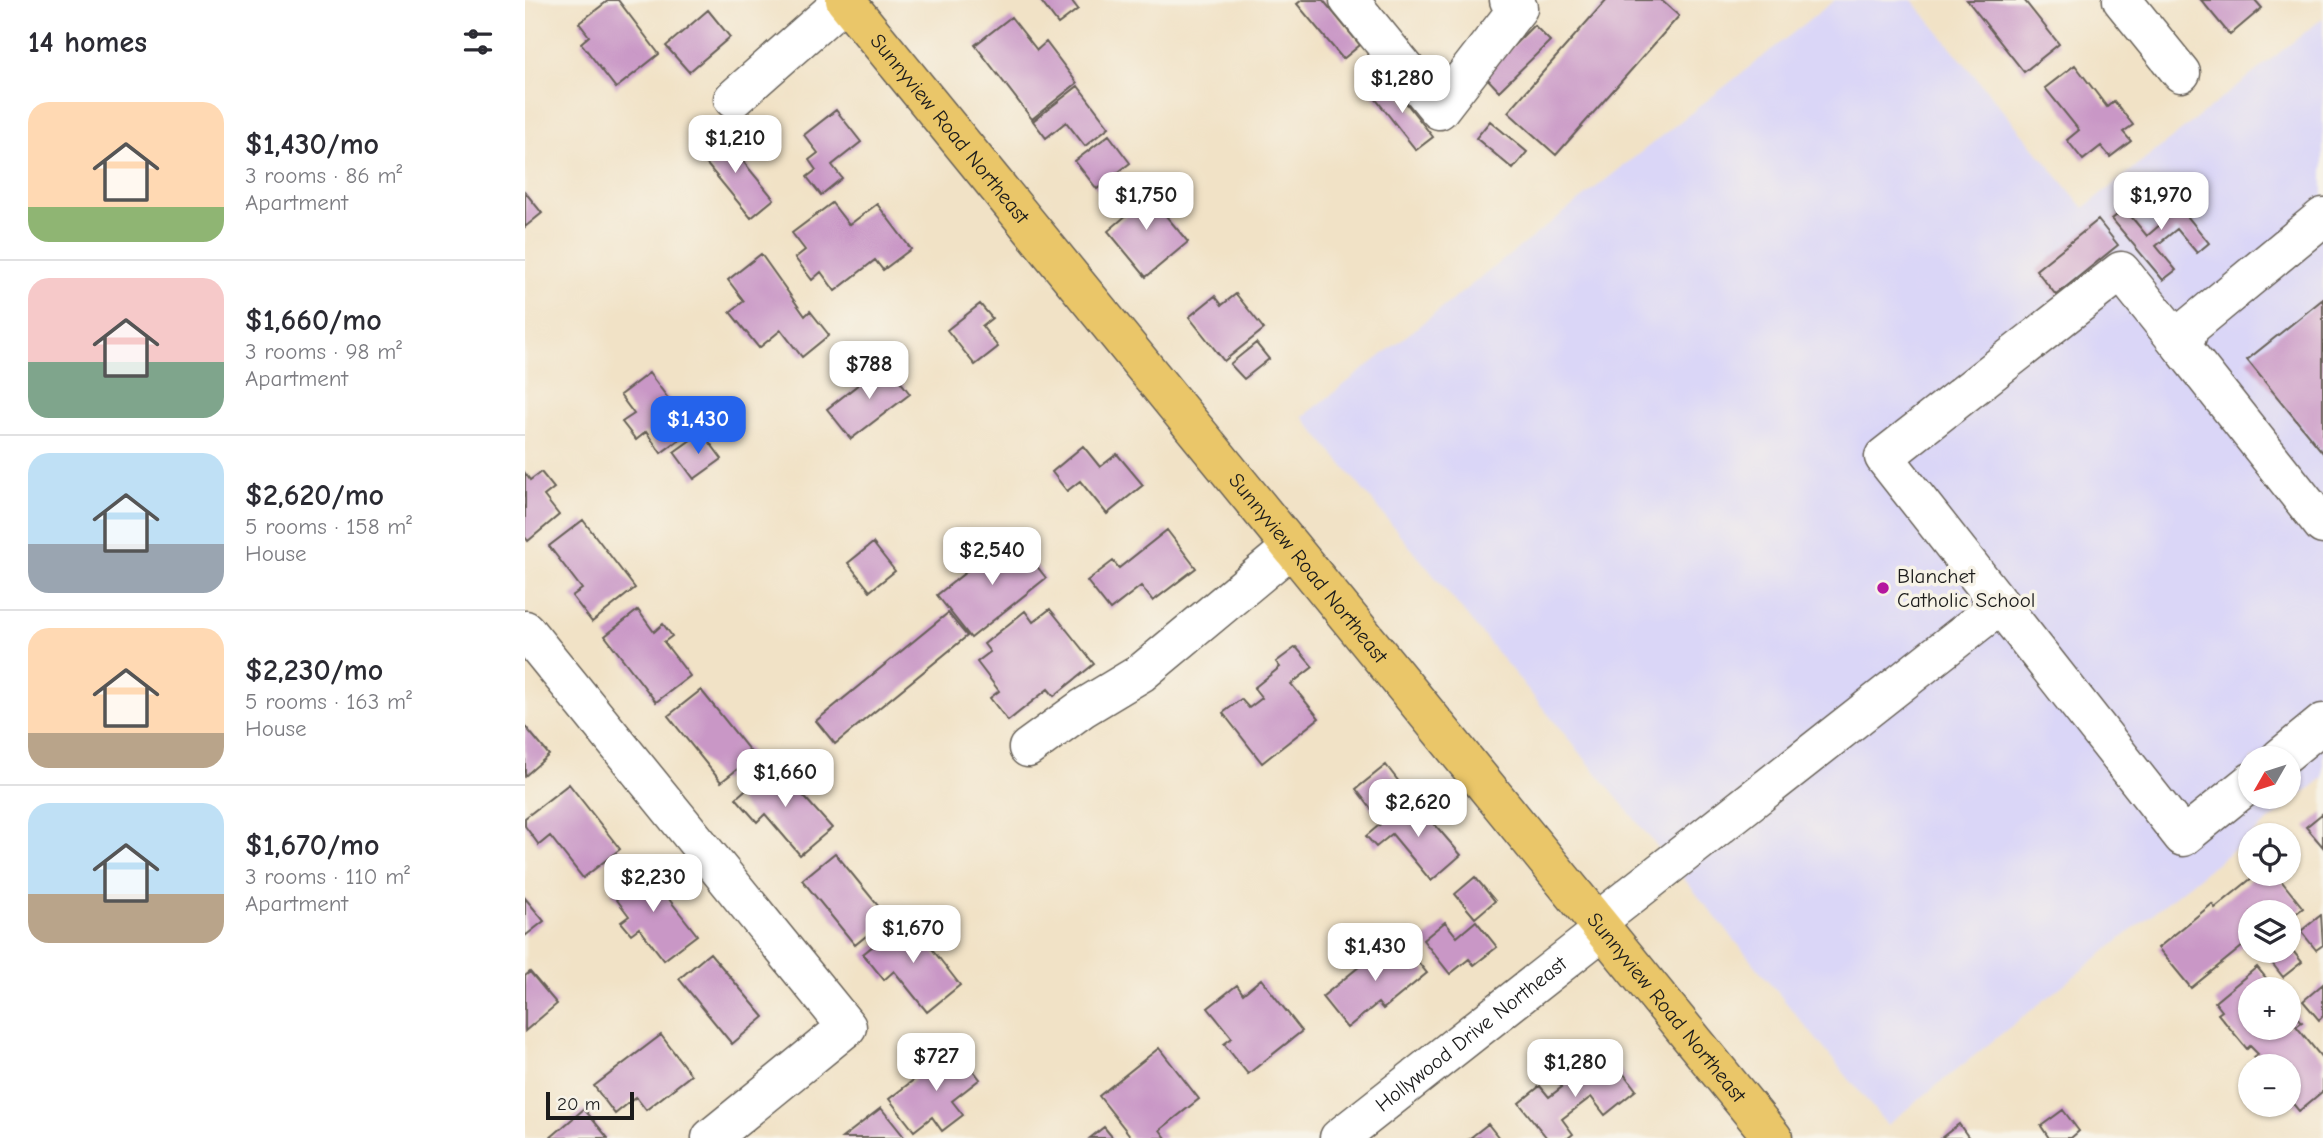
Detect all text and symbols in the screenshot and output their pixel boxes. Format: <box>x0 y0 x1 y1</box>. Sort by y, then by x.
icon: filters <box>459 23 497 61</box>
text: 14 homes <box>28 25 147 60</box>
street label: Sunnyview Road Northeast <box>865 29 1035 229</box>
pin: $1,280 <box>1345 55 1459 115</box>
text: $1,280 <box>1370 64 1434 91</box>
pin: $1,210 <box>678 116 792 175</box>
text: $1,210 <box>705 124 765 151</box>
text: $1,430/mo <box>245 127 379 162</box>
icon: home <box>84 130 168 214</box>
text: 3 rooms · 86 m² <box>245 162 402 189</box>
pin: $1,750 <box>1089 173 1203 232</box>
pin: $1,970 <box>2104 173 2218 232</box>
text: $1,750 <box>1115 181 1178 208</box>
text: $1,970 <box>2130 181 2192 208</box>
text: Apartment <box>245 189 348 216</box>
text: $1,660/mo <box>245 303 382 338</box>
icon: home <box>84 306 168 390</box>
text: 3 rooms · 98 m² <box>245 338 402 365</box>
pin: $788 <box>828 342 910 401</box>
text: $788 <box>845 350 893 377</box>
text: Apartment <box>245 365 348 392</box>
pin: $1,430 <box>641 396 755 456</box>
text: $1,430 <box>667 405 729 432</box>
street label: Sunnyview Road Northeast <box>1224 468 1393 669</box>
text: $2,620/mo <box>245 478 384 513</box>
icon: home <box>84 481 168 565</box>
text: 5 rooms · 158 m² <box>245 513 412 540</box>
pin: $2,540 <box>935 528 1049 587</box>
text: $2,540 <box>959 536 1025 563</box>
text: House <box>245 540 307 567</box>
place label: Blanchet Catholic School <box>1897 564 2035 612</box>
marker: Blanchet Catholic School <box>1875 580 1891 596</box>
text: $2,230/mo <box>245 653 383 688</box>
icon: home <box>84 656 168 740</box>
text: 5 rooms · 163 m² <box>245 688 412 715</box>
text: House <box>245 715 307 742</box>
north arrow <box>2238 746 2301 808</box>
map controls <box>2238 746 2301 1117</box>
pin: $1,660 <box>728 750 842 809</box>
text: $1,660 <box>753 758 817 785</box>
pin: $2,620 <box>1361 780 1475 839</box>
text: $2,620 <box>1385 788 1451 815</box>
button: locate <box>2238 823 2301 886</box>
text: $1,670/mo <box>245 828 379 863</box>
icon: home <box>84 831 168 915</box>
pin: $2,230 <box>596 855 710 914</box>
text: 3 rooms · 110 m² <box>245 863 410 890</box>
text: $2,230 <box>620 863 686 890</box>
text: Apartment <box>245 890 348 917</box>
button: layers <box>2238 900 2301 963</box>
pin: $1,670 <box>856 906 970 965</box>
street label: Sunnyview Road Northeast <box>1582 908 1752 1108</box>
text: $1,670 <box>882 914 944 941</box>
pin: $1,430 <box>1318 923 1432 983</box>
text: $1,430 <box>1344 932 1406 959</box>
street label: Hollywood Drive Northeast <box>1371 951 1572 1117</box>
button: + <box>2238 977 2301 1040</box>
pin: $727 <box>895 1034 977 1093</box>
pin: $1,280 <box>1518 1040 1632 1099</box>
text: $727 <box>913 1042 959 1069</box>
text: $1,280 <box>1543 1048 1607 1075</box>
button: − <box>2238 1054 2301 1117</box>
scale bar <box>546 1089 633 1121</box>
text: 20 m <box>557 1093 601 1115</box>

